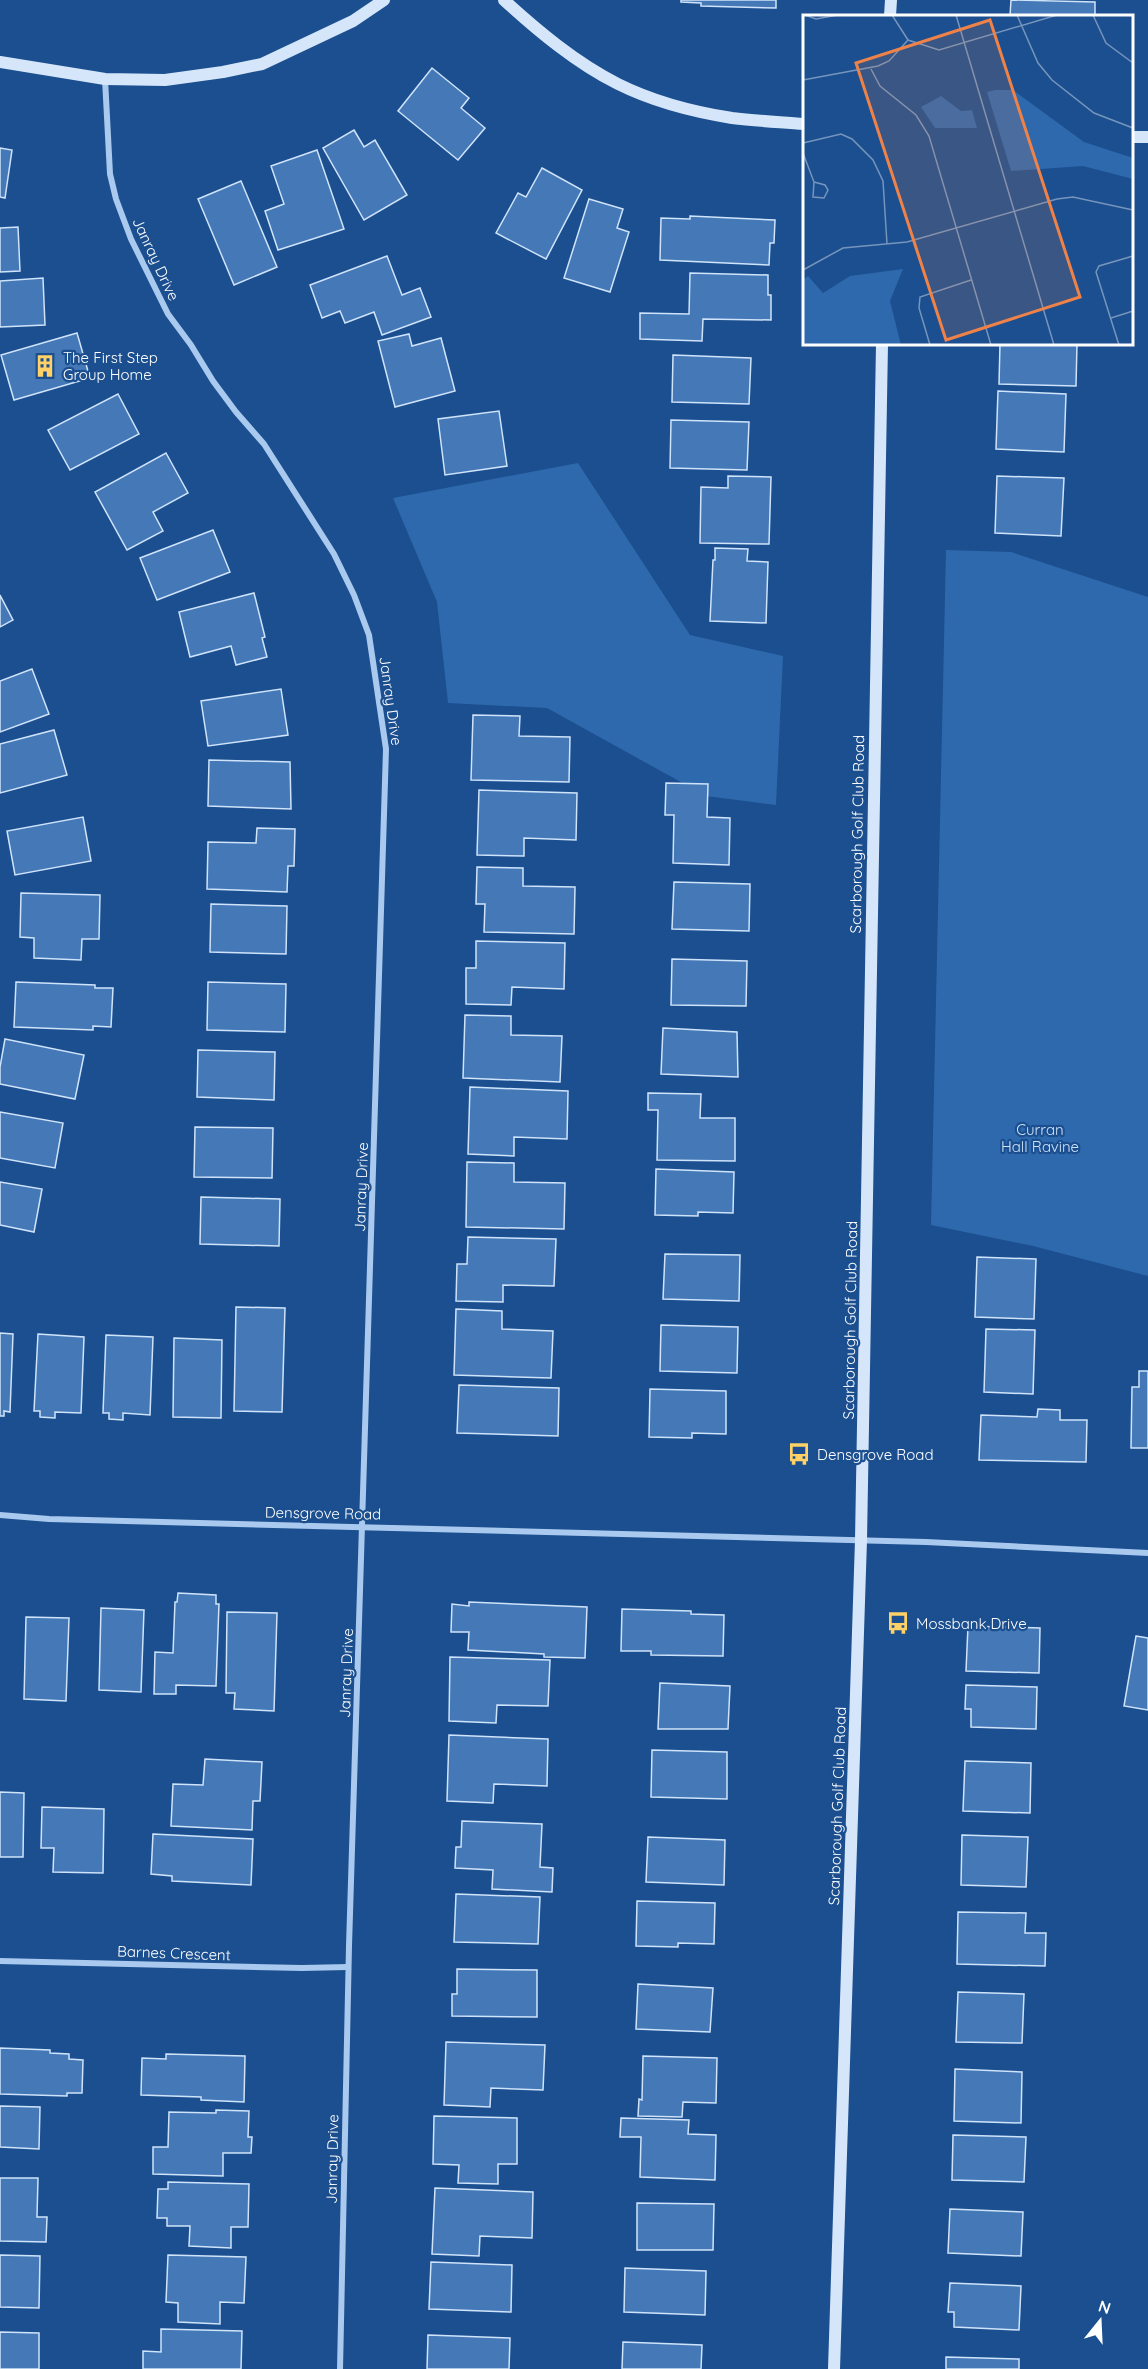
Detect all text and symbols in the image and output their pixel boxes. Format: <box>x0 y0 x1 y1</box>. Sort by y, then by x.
inset map <box>803 15 1133 345</box>
street label: Janray Drive <box>128 214 184 304</box>
place label: The First Step Group Home <box>63 348 158 384</box>
building icon: The First Step Group Home <box>32 353 58 379</box>
street label: Janray Drive <box>375 655 407 747</box>
street label: Scarborough Golf Club Road <box>846 735 868 933</box>
park label: Curran Hall Ravine <box>1001 1120 1079 1156</box>
street label: Janray Drive <box>350 1142 372 1232</box>
street label: Scarborough Golf Club Road <box>839 1221 861 1419</box>
bus stop icon: Densgrove Road <box>786 1441 812 1467</box>
place label: Densgrove Road <box>817 1445 934 1464</box>
street label: Densgrove Road <box>265 1502 381 1524</box>
bus stop icon: Mossbank Drive <box>885 1610 911 1636</box>
place label: Mossbank Drive <box>916 1614 1027 1633</box>
street label: Janray Drive <box>335 1628 357 1718</box>
street label: Scarborough Golf Club Road <box>824 1706 850 1906</box>
street label: Barnes Crescent <box>117 1942 231 1964</box>
street label: Janray Drive <box>322 2114 342 2204</box>
north arrow <box>1070 2291 1130 2351</box>
text: N <box>1096 2295 1113 2318</box>

